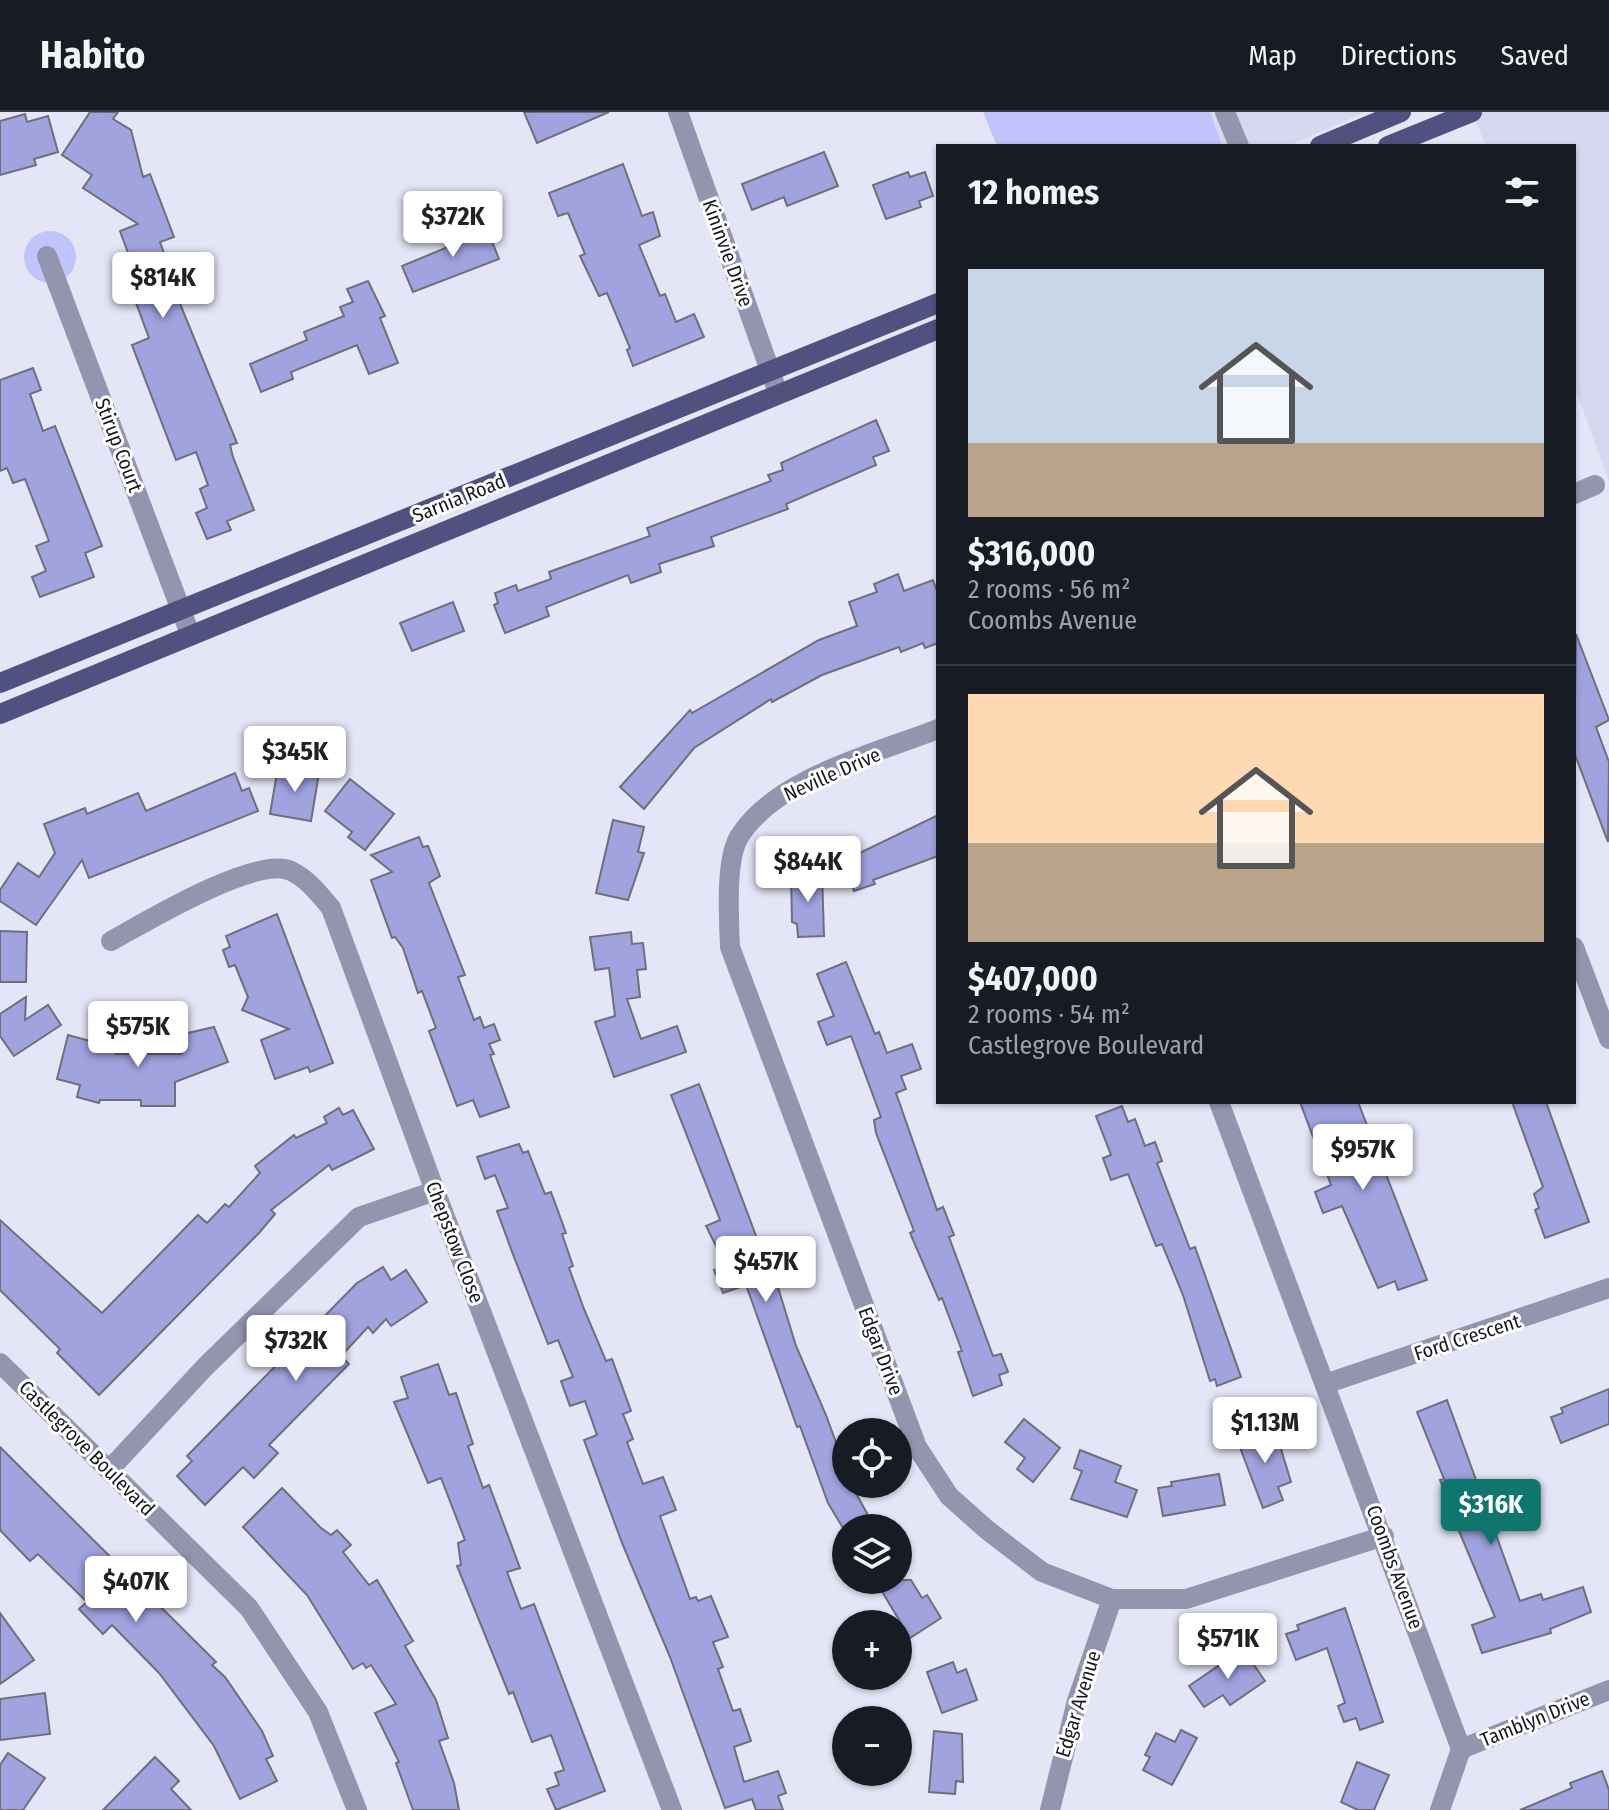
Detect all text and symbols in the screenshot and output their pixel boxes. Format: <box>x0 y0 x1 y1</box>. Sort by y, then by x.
text: Habito <box>40 32 145 78</box>
text: Map <box>1248 39 1297 72</box>
text: Directions <box>1341 39 1457 72</box>
text: Saved <box>1501 39 1569 72</box>
icon: filters <box>1500 170 1544 214</box>
text: 12 homes <box>968 172 1099 213</box>
pin: $372K <box>397 191 509 259</box>
street label: Kininvie Drive <box>697 196 759 310</box>
text: $372K <box>421 201 485 232</box>
pin: $814K <box>107 252 219 320</box>
text: $814K <box>130 262 196 293</box>
icon: home <box>1184 321 1328 465</box>
street label: Stirup Court <box>90 395 148 496</box>
street label: Sarnia Road <box>409 468 509 528</box>
text: $316,000 <box>968 533 1095 574</box>
text: 2 rooms · 56 m² <box>968 574 1130 605</box>
text: Coombs Avenue <box>968 605 1137 636</box>
pin: $345K <box>239 726 351 794</box>
text: $345K <box>262 736 328 767</box>
street label: Neville Drive <box>780 742 884 806</box>
icon: home <box>1184 746 1328 890</box>
pin: $844K <box>752 836 864 904</box>
text: $844K <box>774 846 842 877</box>
text: $407,000 <box>968 958 1098 999</box>
text: 2 rooms · 54 m² <box>968 999 1130 1030</box>
pin: $575K <box>82 1001 194 1069</box>
text: $575K <box>106 1011 170 1042</box>
text: Castlegrove Boulevard <box>968 1030 1204 1061</box>
pin: $957K <box>1307 1124 1419 1192</box>
text: $957K <box>1331 1134 1395 1165</box>
street label: Chepstow Close <box>421 1178 489 1306</box>
pin: $457K <box>710 1236 822 1304</box>
text: $457K <box>734 1246 798 1277</box>
street label: Edgar Drive <box>853 1303 909 1399</box>
street label: Ford Crescent <box>1411 1308 1524 1365</box>
pin: $732K <box>240 1315 352 1383</box>
text: $732K <box>265 1325 327 1356</box>
street label: Castlegrove Boulevard <box>14 1375 160 1521</box>
pin: $1.13M <box>1200 1397 1330 1465</box>
text: $1.13M <box>1231 1407 1299 1438</box>
map controls <box>832 1418 912 1786</box>
button: locate <box>832 1418 912 1498</box>
pin: $316K <box>1435 1479 1547 1547</box>
text: $316K <box>1459 1489 1523 1520</box>
street label: Coombs Avenue <box>1361 1502 1429 1632</box>
button: layers <box>832 1514 912 1594</box>
pin: $407K <box>80 1556 192 1624</box>
text: $407K <box>103 1566 169 1597</box>
button: + <box>832 1610 912 1690</box>
pin: $571K <box>1172 1613 1284 1681</box>
text: $571K <box>1197 1623 1259 1654</box>
street label: Edgar Avenue <box>1050 1648 1106 1760</box>
street label: Tamblyn Drive <box>1477 1686 1593 1752</box>
button: − <box>832 1706 912 1786</box>

